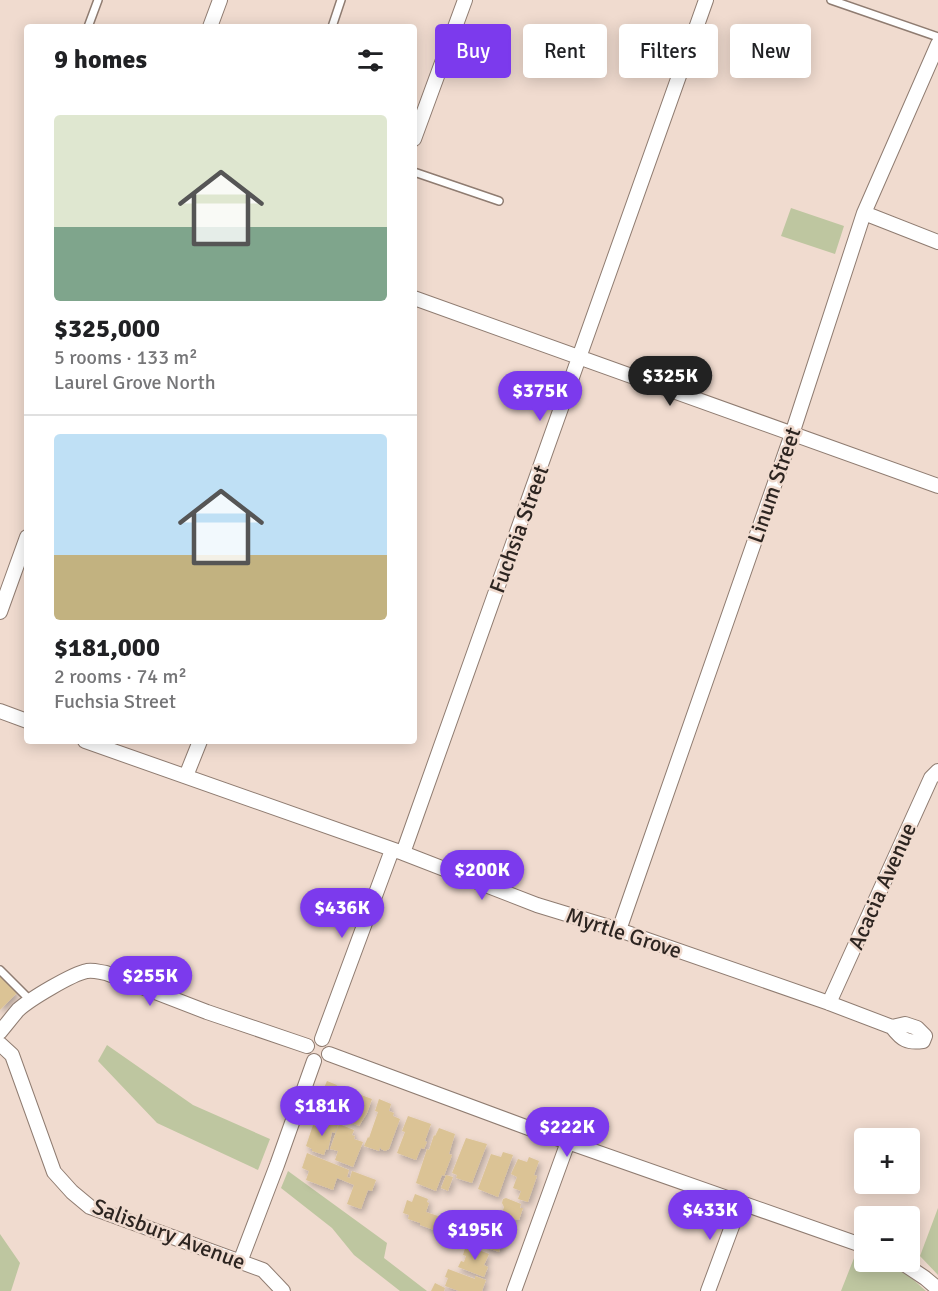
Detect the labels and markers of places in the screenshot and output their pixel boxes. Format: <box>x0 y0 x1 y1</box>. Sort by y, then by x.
pin: $325K <box>628 356 712 407</box>
pin: $375K <box>498 371 582 422</box>
pin: $200K <box>440 850 524 901</box>
pin: $436K <box>300 888 384 939</box>
pin: $255K <box>108 956 192 1007</box>
pin: $181K <box>280 1086 364 1137</box>
pin: $222K <box>525 1107 609 1158</box>
pin: $433K <box>668 1190 752 1241</box>
pin: $195K <box>433 1210 517 1261</box>

